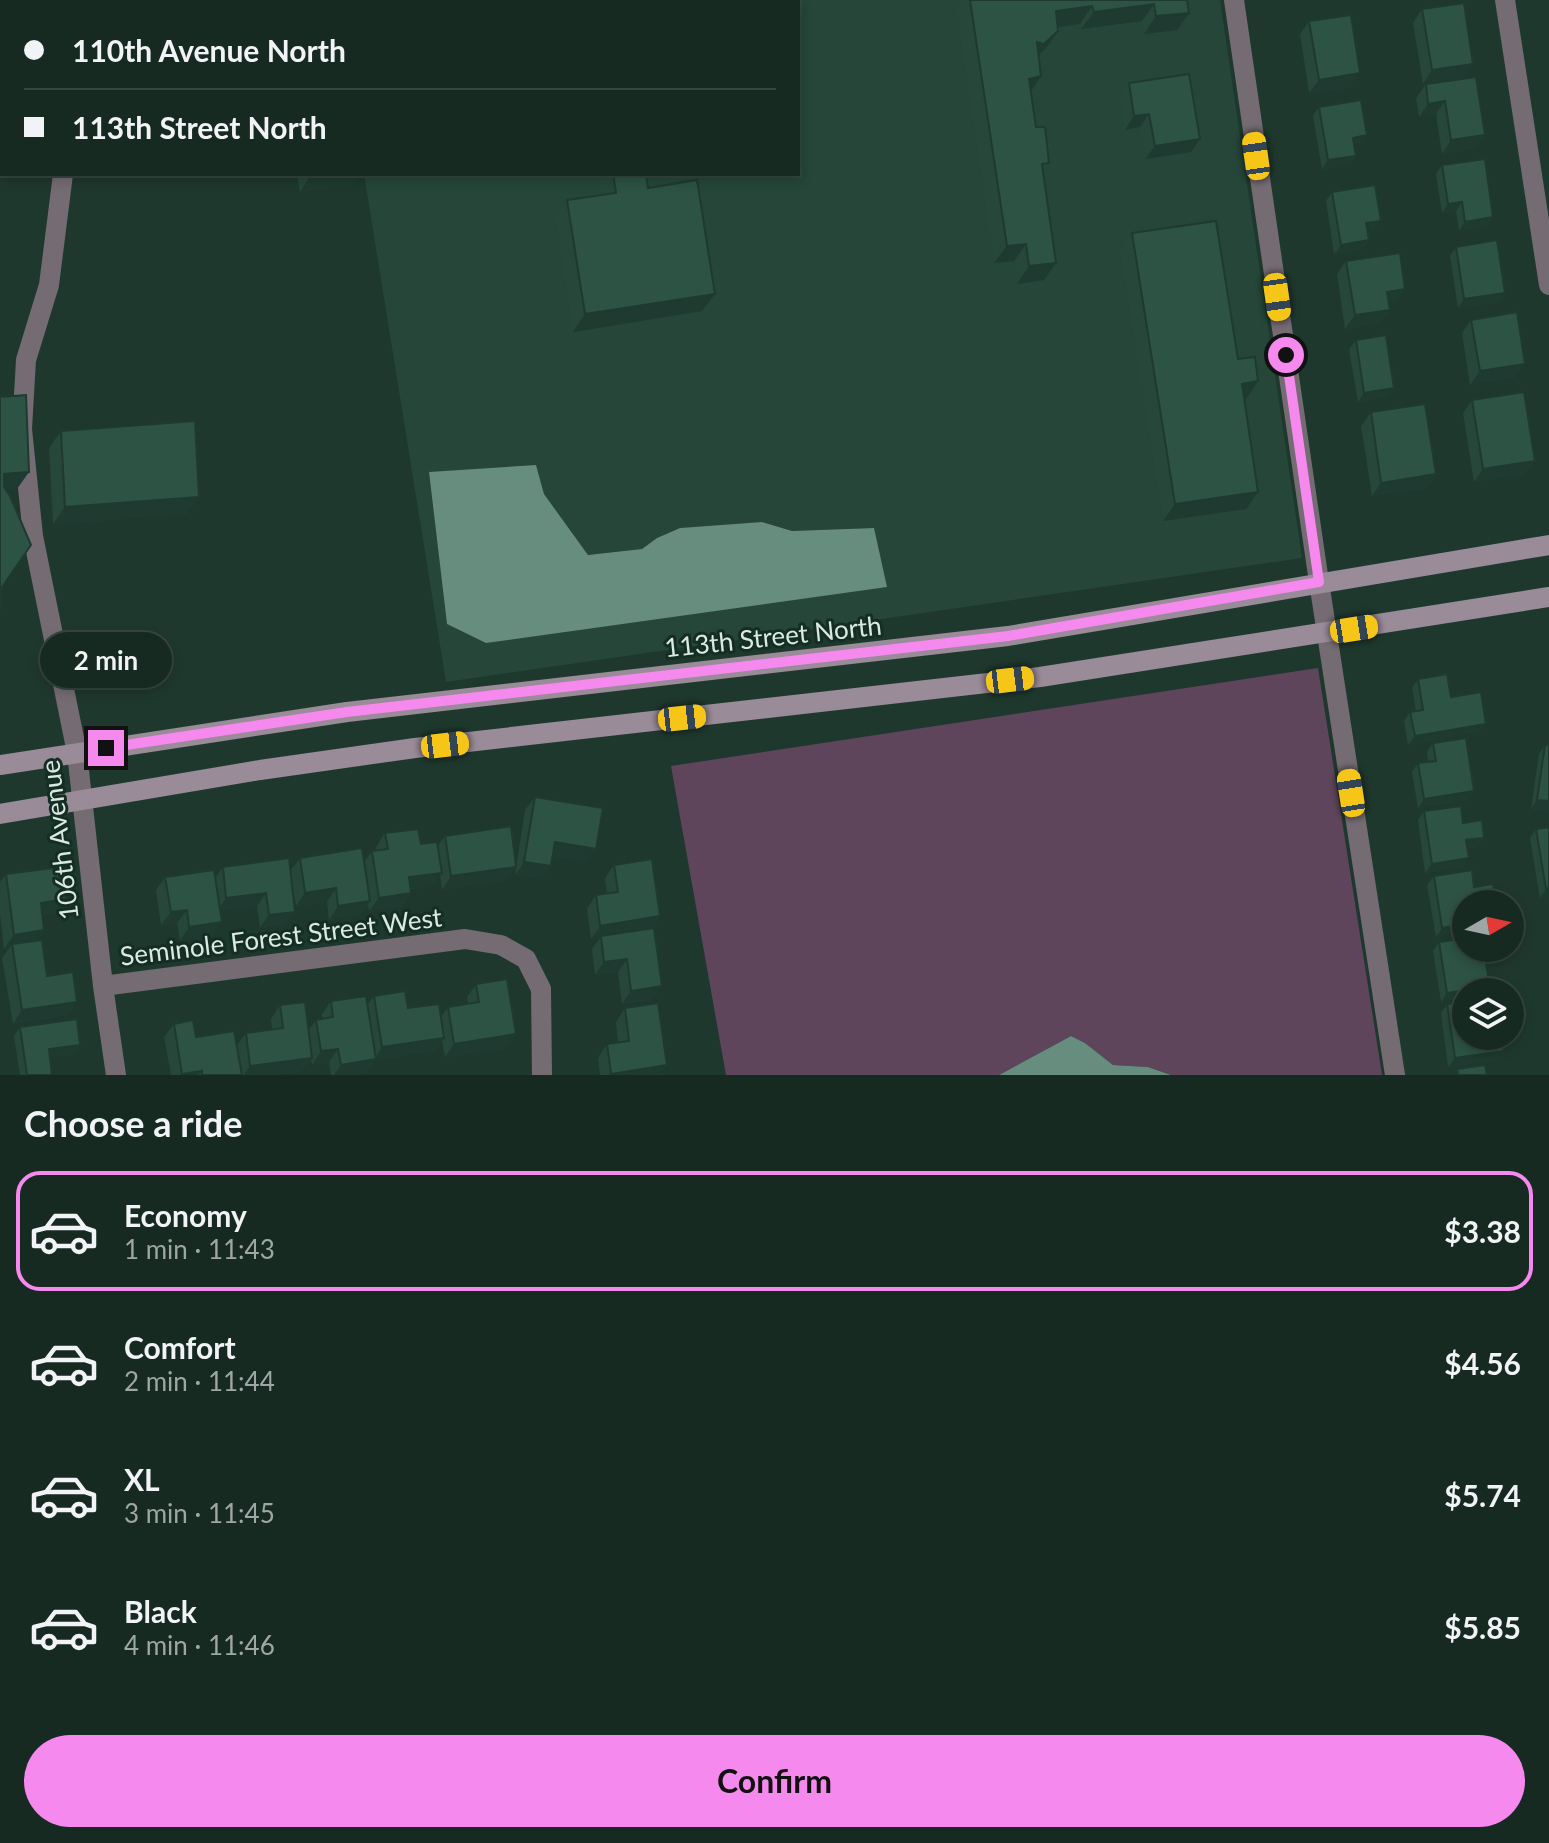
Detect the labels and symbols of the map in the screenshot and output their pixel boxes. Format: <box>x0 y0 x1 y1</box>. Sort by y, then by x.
car <box>1241 131 1271 181</box>
car <box>1262 272 1292 322</box>
route start <box>1268 337 1304 373</box>
street label: 113th Street North <box>663 609 883 663</box>
car <box>1328 613 1380 645</box>
callout: 2 min <box>40 632 172 688</box>
car <box>985 665 1035 695</box>
car <box>657 704 707 732</box>
route end <box>88 730 124 766</box>
car <box>420 730 470 760</box>
street label: 106th Avenue <box>33 758 85 922</box>
car <box>1335 767 1367 819</box>
north arrow <box>1452 890 1524 962</box>
street label: Seminole Forest Street West <box>118 900 444 972</box>

